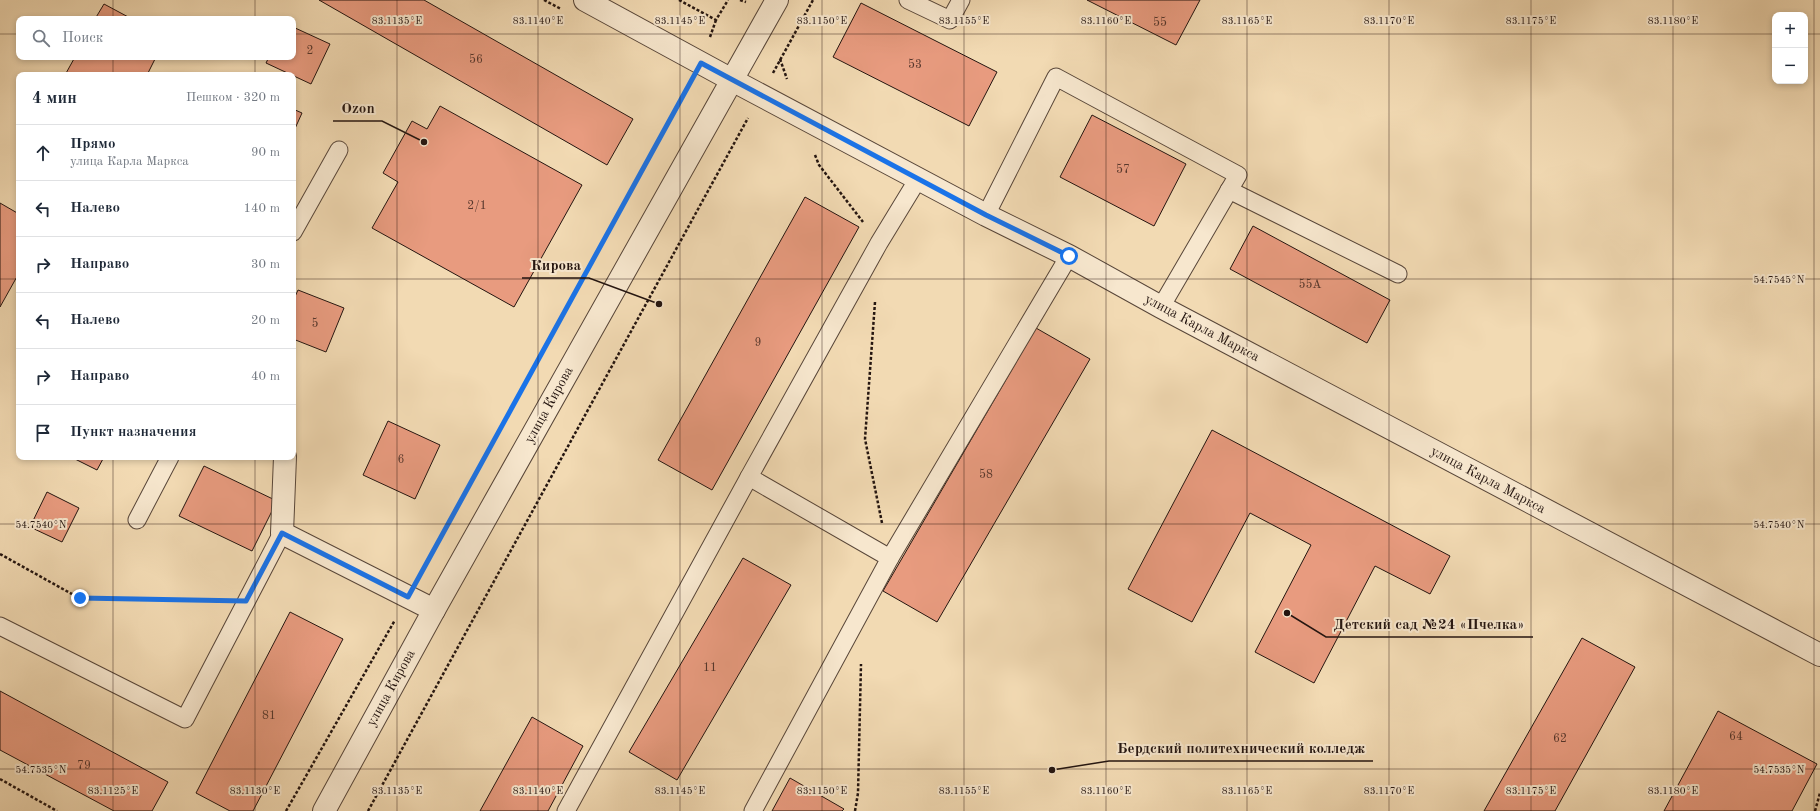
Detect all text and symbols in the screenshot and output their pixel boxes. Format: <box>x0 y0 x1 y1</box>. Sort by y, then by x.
map controls <box>1772 12 1808 84</box>
button: + <box>1772 12 1808 48</box>
search box <box>16 16 296 60</box>
text: 83.1135°E <box>372 16 422 26</box>
text: 83.1140°E <box>513 16 563 26</box>
text: 83.1145°E <box>655 16 705 26</box>
text: 83.1150°E <box>797 16 847 26</box>
text: 83.1155°E <box>939 16 989 26</box>
text: 83.1160°E <box>1081 16 1131 26</box>
house number: 55 <box>1153 16 1167 29</box>
text: 83.1165°E <box>1222 16 1272 26</box>
text: 83.1170°E <box>1364 16 1414 26</box>
text: 83.1175°E <box>1506 16 1556 26</box>
text: 83.1180°E <box>1648 16 1698 26</box>
icon: search <box>30 27 52 49</box>
text: Поиск <box>62 31 103 46</box>
house number: 2 <box>307 45 313 57</box>
button: − <box>1772 48 1808 84</box>
house number: 56 <box>469 53 483 66</box>
house number: 53 <box>908 58 922 71</box>
text: 4 мин <box>32 90 77 107</box>
text: Пешком · 320 m <box>186 91 280 104</box>
callout: Ozon <box>333 94 382 121</box>
text: Ozon <box>341 102 375 117</box>
text: Прямо <box>70 137 116 152</box>
icon: ahead <box>32 142 54 164</box>
text: 90 m <box>251 146 280 159</box>
text: улица Карла Маркса <box>70 155 189 168</box>
house number: 57 <box>1116 163 1130 176</box>
icon: left <box>32 198 54 220</box>
house number: 2/1 <box>467 200 487 212</box>
text: Налево <box>70 201 120 216</box>
text: 140 m <box>243 202 280 215</box>
route start <box>1060 247 1078 265</box>
callout: Кирова <box>522 251 589 278</box>
icon: right <box>32 254 54 276</box>
text: Направо <box>70 257 129 272</box>
text: 30 m <box>251 258 280 271</box>
text: Кирова <box>531 259 582 274</box>
text: 54.7545°N <box>1753 275 1805 285</box>
house number: 55А <box>1298 278 1322 291</box>
street label: улица Карла Маркса <box>1142 292 1262 364</box>
icon: left <box>32 310 54 332</box>
text: Налево <box>70 313 120 328</box>
text: 20 m <box>251 314 280 327</box>
house number: 5 <box>312 317 319 330</box>
house number: 9 <box>755 337 761 349</box>
street label: улица Кирова <box>522 364 576 446</box>
icon: right <box>32 366 54 388</box>
text: Направо <box>70 369 129 384</box>
text: 40 m <box>251 370 280 383</box>
icon: arrive <box>32 422 54 444</box>
text: Пункт назначения <box>70 425 197 440</box>
street label: улица Карла Маркса <box>1428 444 1548 516</box>
house number: 6 <box>398 454 405 466</box>
house number: 58 <box>979 468 993 481</box>
text: 54.7540°N <box>15 520 67 530</box>
text: 54.7540°N <box>1753 520 1805 530</box>
route end <box>71 589 89 607</box>
callout: Детский сад №24 «Пчелка» <box>1326 610 1533 637</box>
text: Детский сад №24 «Пчелка» <box>1334 618 1524 633</box>
street label: улица Кирова <box>364 647 418 729</box>
house number: 11 <box>703 662 717 674</box>
house number: 81 <box>262 710 276 722</box>
house number: 64 <box>1729 731 1743 743</box>
house number: 62 <box>1553 733 1567 745</box>
callout: Бердский политехнический колледж <box>1109 734 1373 761</box>
text: Бердский политехнический колледж <box>1117 742 1365 757</box>
house number: 79 <box>77 760 91 772</box>
text: 54.7535°N <box>15 765 67 775</box>
text: 54.7535°N <box>1753 765 1805 775</box>
text: 83.1125°E <box>88 786 138 796</box>
text: 83.1130°E <box>230 786 280 796</box>
text: 83.1135°E <box>372 786 422 796</box>
text: 83.1140°E <box>513 786 563 796</box>
text: 83.1145°E <box>655 786 705 796</box>
text: 83.1150°E <box>797 786 847 796</box>
text: 83.1155°E <box>939 786 989 796</box>
text: 83.1160°E <box>1081 786 1131 796</box>
text: 83.1165°E <box>1222 786 1272 796</box>
text: 83.1170°E <box>1364 786 1414 796</box>
text: 83.1175°E <box>1506 786 1556 796</box>
text: 83.1180°E <box>1648 786 1698 796</box>

